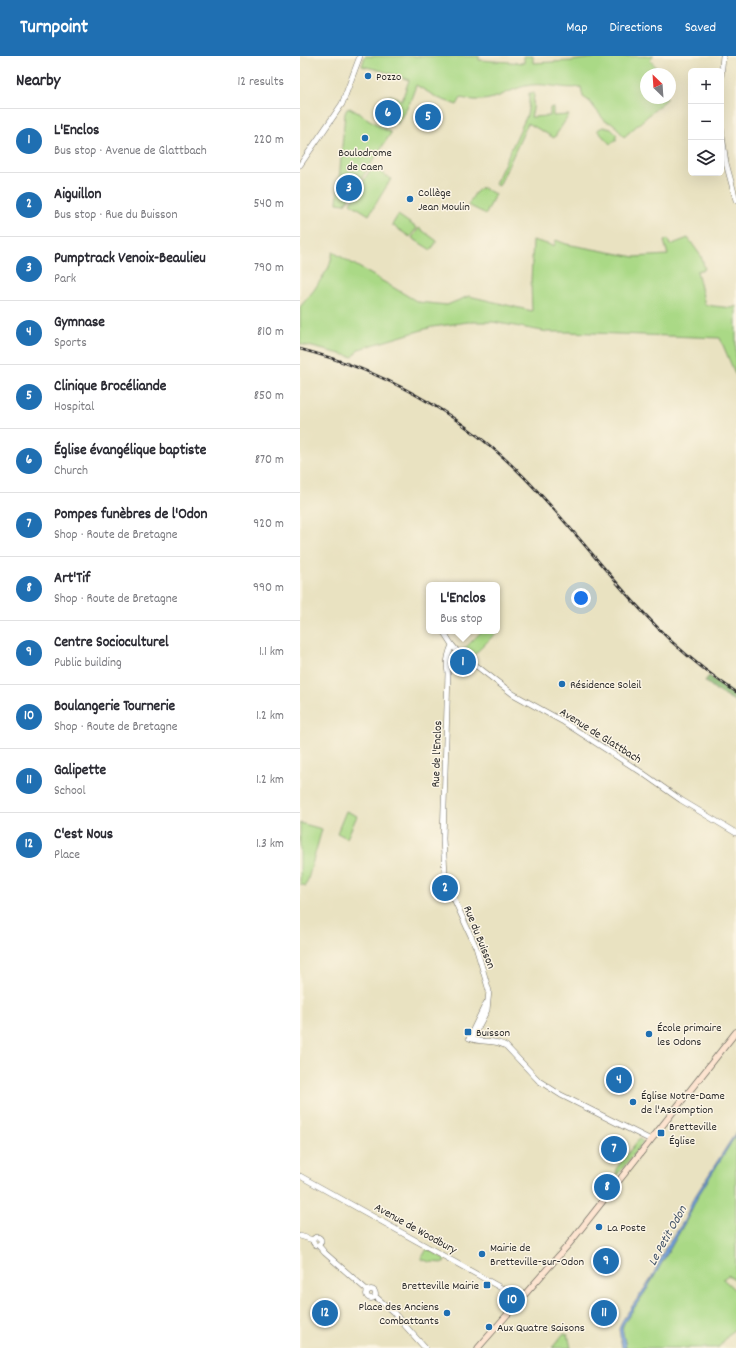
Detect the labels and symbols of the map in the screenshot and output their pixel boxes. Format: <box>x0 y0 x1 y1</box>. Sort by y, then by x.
north arrow <box>640 68 676 104</box>
place label: Pozzo <box>376 69 401 86</box>
marker: Pozzo <box>363 71 373 81</box>
pin: 6 <box>375 98 401 128</box>
pin: 5 <box>415 102 441 132</box>
marker: Boulodrome de Caen <box>360 133 370 143</box>
place label: Boulodrome de Caen <box>338 145 392 176</box>
pin: 3 <box>336 173 362 203</box>
place label: Collège Jean Moulin <box>418 185 470 216</box>
marker: Collège Jean Moulin <box>405 194 415 204</box>
your location <box>571 588 591 608</box>
pin: 1 <box>450 647 476 677</box>
place label: Résidence Soleil <box>570 677 642 694</box>
marker: Résidence Soleil <box>557 679 567 689</box>
street label: Avenue de Glattbach <box>556 704 644 768</box>
street label: Rue de l'Enclos <box>428 720 447 788</box>
pin: 2 <box>432 873 458 903</box>
street label: Rue du Buisson <box>458 903 499 972</box>
place label: École primaire les Odons <box>657 1020 721 1051</box>
place label: Buisson <box>476 1025 511 1042</box>
marker: Buisson <box>463 1027 473 1037</box>
marker: École primaire les Odons <box>644 1029 654 1039</box>
pin: 4 <box>606 1065 632 1095</box>
place label: Église Notre-Dame de l'Assomption <box>641 1088 725 1119</box>
marker: Église Notre-Dame de l'Assomption <box>628 1097 638 1107</box>
place label: Bretteville Église <box>669 1119 717 1150</box>
marker: Bretteville Église <box>656 1128 666 1138</box>
pin: 7 <box>601 1134 627 1164</box>
pin: 8 <box>594 1172 620 1202</box>
street label: Avenue de Woodbury <box>371 1200 461 1260</box>
water label: Le Petit Odon <box>644 1202 693 1270</box>
place label: La Poste <box>607 1220 646 1237</box>
marker: La Poste <box>594 1222 604 1232</box>
place label: Mairie de Bretteville-sur-Odon <box>490 1240 584 1271</box>
pin: 9 <box>593 1246 619 1276</box>
marker: Mairie de Bretteville-sur-Odon <box>477 1249 487 1259</box>
place label: Bretteville Mairie <box>402 1278 479 1295</box>
marker: Bretteville Mairie <box>482 1280 492 1290</box>
pin: 10 <box>499 1285 525 1315</box>
pin: 12 <box>312 1298 338 1328</box>
pin: 11 <box>591 1298 617 1328</box>
place label: Place des Anciens Combattants <box>359 1299 439 1330</box>
marker: Place des Anciens Combattants <box>442 1308 452 1318</box>
place label: Aux Quatre Saisons <box>497 1320 585 1337</box>
marker: Aux Quatre Saisons <box>484 1322 494 1332</box>

